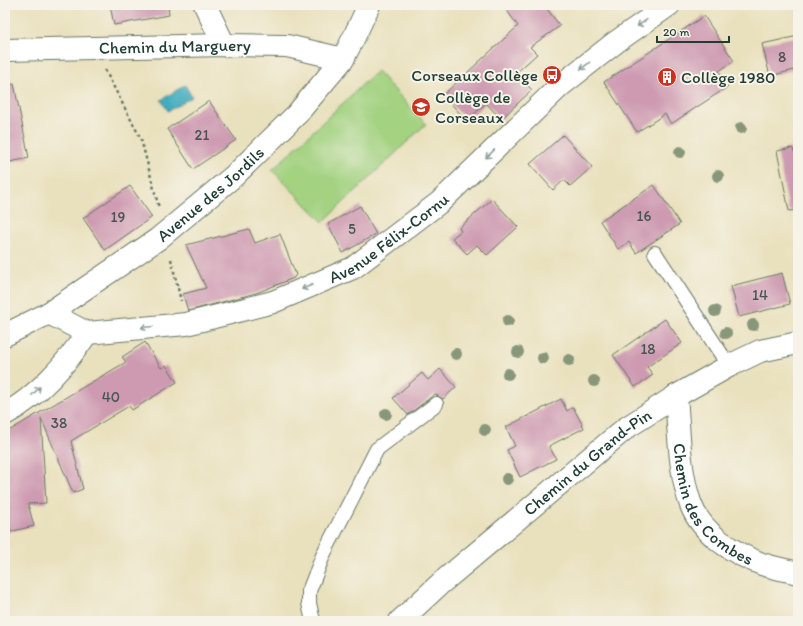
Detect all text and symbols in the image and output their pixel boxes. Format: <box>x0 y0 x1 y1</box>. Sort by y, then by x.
scale bar <box>657 18 729 44</box>
one-way arrow <box>637 19 648 27</box>
text: 20 m <box>663 25 690 39</box>
street label: Chemin du Marguery <box>99 35 251 58</box>
house number: 8 <box>778 48 786 66</box>
one-way arrow <box>580 62 591 71</box>
bus stop icon: Corseaux Collège <box>541 64 563 86</box>
place label: Corseaux Collège <box>411 65 538 85</box>
building icon: Collège 1980 <box>656 66 678 88</box>
place label: Collège 1980 <box>681 67 776 87</box>
place label: Collège de Corseaux <box>435 87 511 127</box>
school or university icon: Collège de Corseaux <box>410 96 432 118</box>
house number: 21 <box>195 126 209 144</box>
street label: Avenue des Jordils <box>153 142 268 246</box>
one-way arrow <box>485 149 495 159</box>
street label: Avenue Félix-Cornu <box>326 189 453 287</box>
house number: 16 <box>637 207 652 225</box>
house number: 19 <box>111 208 126 226</box>
house number: 5 <box>348 220 356 238</box>
one-way arrow <box>302 284 314 292</box>
house number: 14 <box>752 286 768 304</box>
one-way arrow <box>141 324 154 331</box>
house number: 18 <box>640 340 656 358</box>
one-way arrow <box>31 387 41 397</box>
house number: 40 <box>102 388 120 406</box>
street label: Chemin du Grand-Pin <box>520 405 655 519</box>
house number: 38 <box>51 414 67 432</box>
street label: Chemin des Combes <box>669 442 756 569</box>

